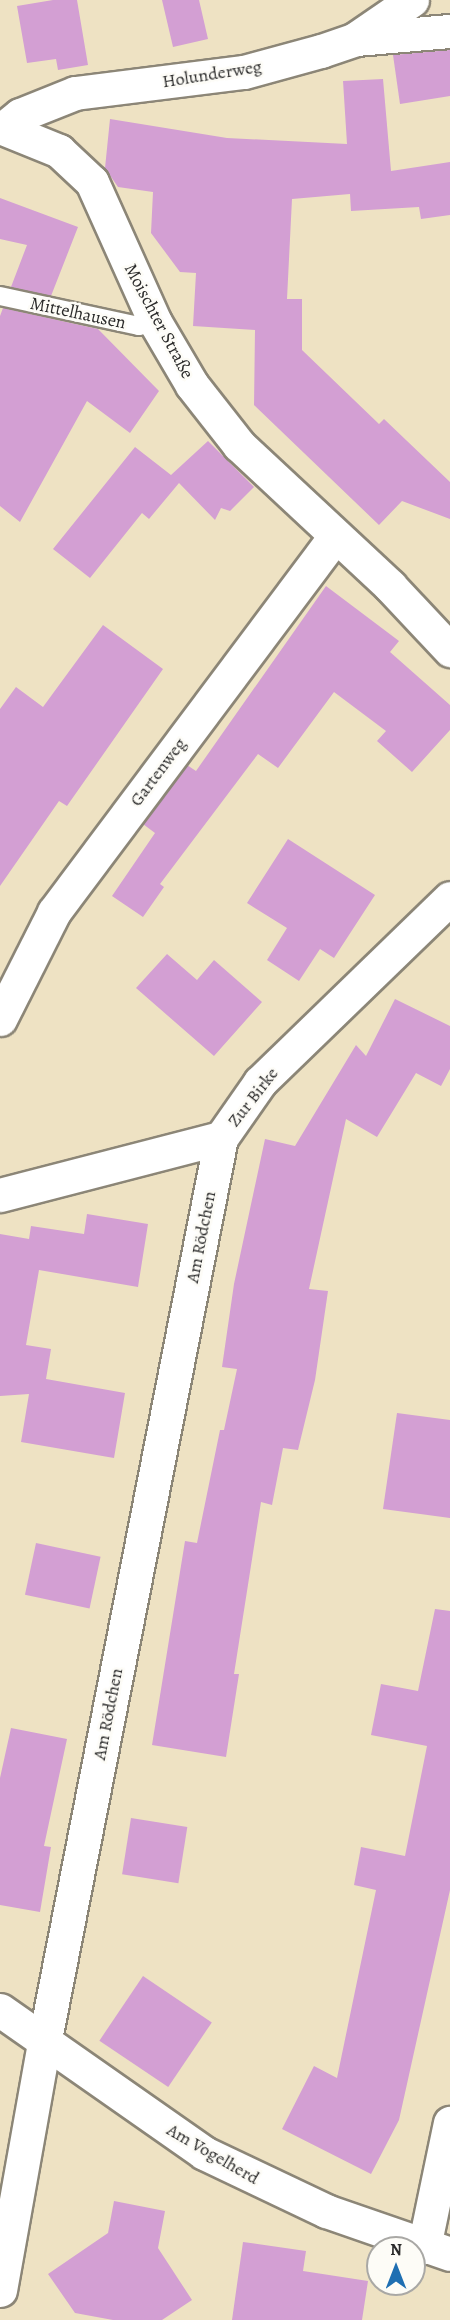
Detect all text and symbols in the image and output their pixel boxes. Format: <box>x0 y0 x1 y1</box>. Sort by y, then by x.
street label: Holunderweg <box>161 55 263 93</box>
street label: Moischter Straße <box>120 260 198 382</box>
street label: Mittelhausen <box>28 292 128 334</box>
street label: Gartenweg <box>125 734 191 810</box>
street label: Zur Birke <box>223 1063 283 1131</box>
street label: Am Rödchen <box>182 1189 220 1285</box>
street label: Am Rödchen <box>89 1666 127 1762</box>
street label: Am Vogelherd <box>163 2119 263 2189</box>
north arrow <box>366 2236 426 2296</box>
text: N <box>390 2239 402 2261</box>

